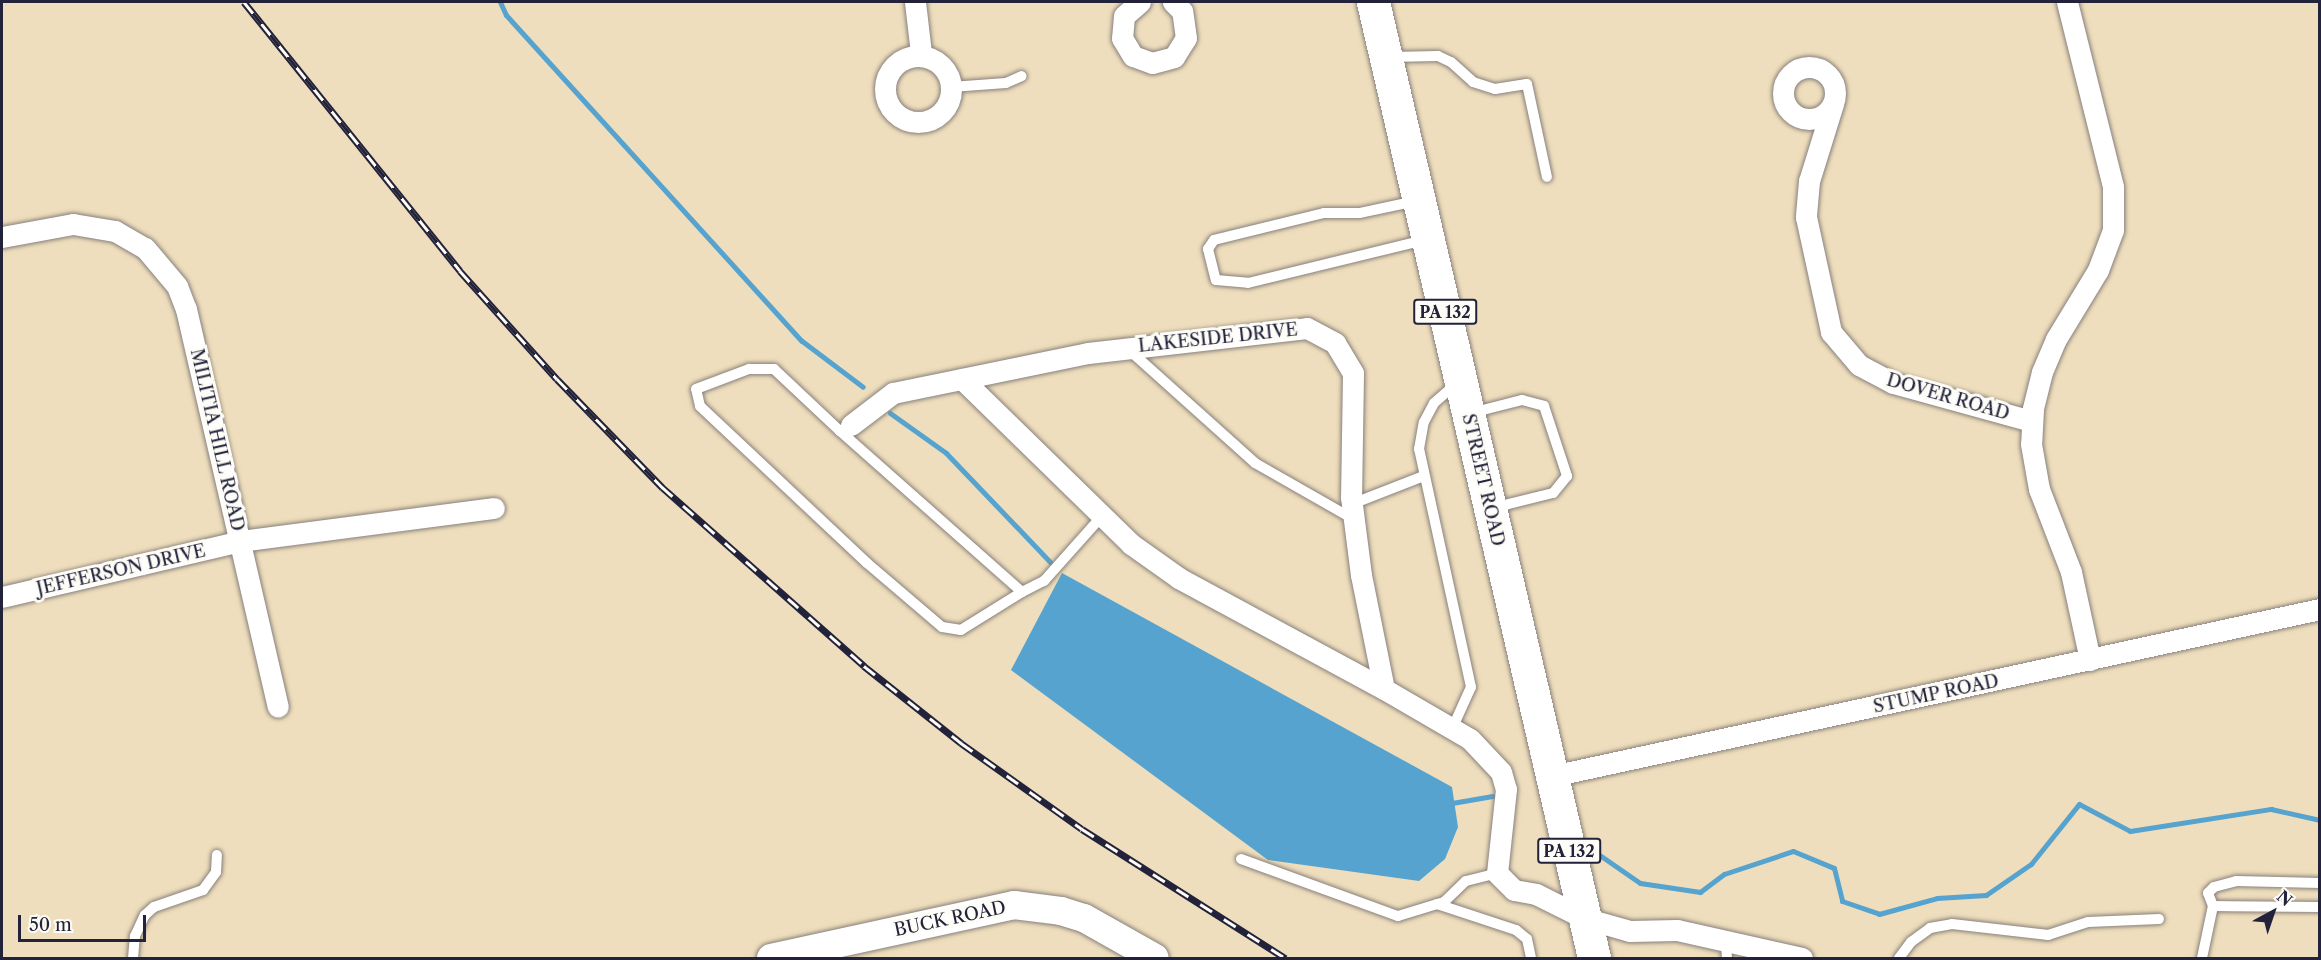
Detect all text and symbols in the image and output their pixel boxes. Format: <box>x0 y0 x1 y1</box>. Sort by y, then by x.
road number: PA 132 <box>1412 299 1478 325</box>
street label: LAKESIDE DRIVE <box>1137 319 1299 357</box>
street label: MILITIA HILL ROAD <box>185 346 249 534</box>
street label: DOVER ROAD <box>1884 369 2012 425</box>
street label: STREET ROAD <box>1457 411 1509 549</box>
street label: JEFFERSON DRIVE <box>34 540 208 600</box>
street label: STUMP ROAD <box>1871 670 2001 718</box>
road number: PA 132 <box>1536 838 1602 864</box>
north arrow <box>2243 882 2303 942</box>
text: N <box>2273 886 2296 910</box>
street label: BUCK ROAD <box>892 897 1008 941</box>
scale bar <box>21 903 148 941</box>
text: 50 m <box>29 914 72 936</box>

